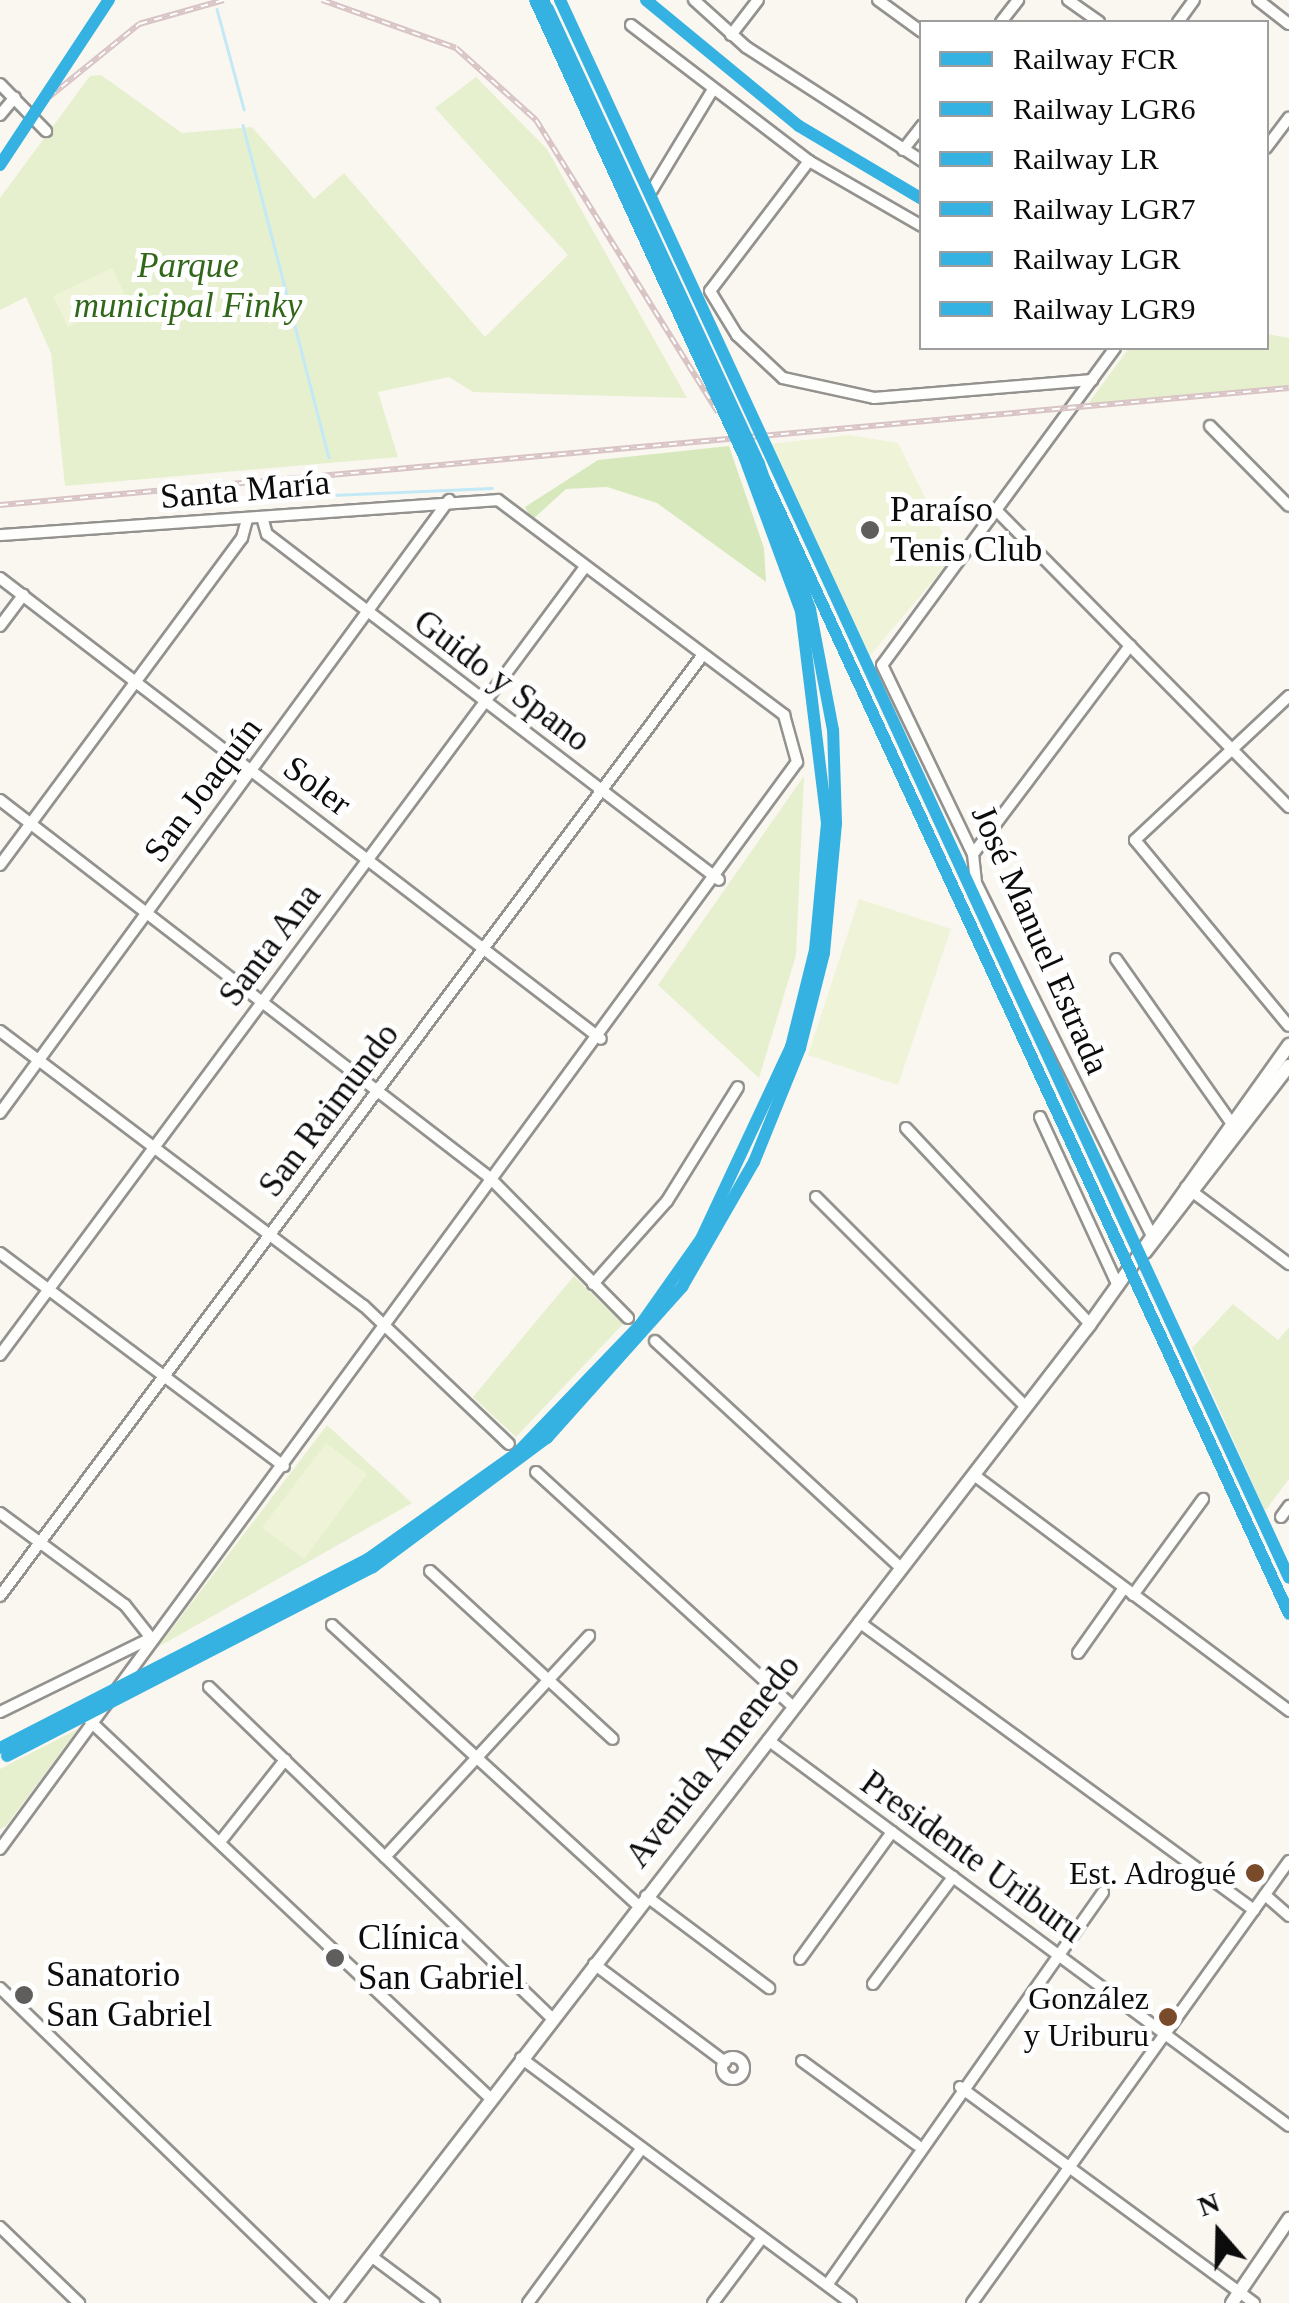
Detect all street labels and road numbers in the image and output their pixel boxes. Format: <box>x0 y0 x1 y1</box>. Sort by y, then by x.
street label: Santa María <box>158 462 332 518</box>
street label: Guido y Spano <box>406 601 598 761</box>
street label: San Joaquín <box>135 709 271 871</box>
street label: Soler <box>275 747 359 825</box>
street label: José Manuel Estrada <box>962 799 1118 1081</box>
street label: Santa Ana <box>210 875 330 1015</box>
street label: San Raimundo <box>250 1015 408 1205</box>
street label: Avenida Amenedo <box>616 1645 810 1877</box>
street label: Presidente Uriburu <box>852 1762 1092 1952</box>

